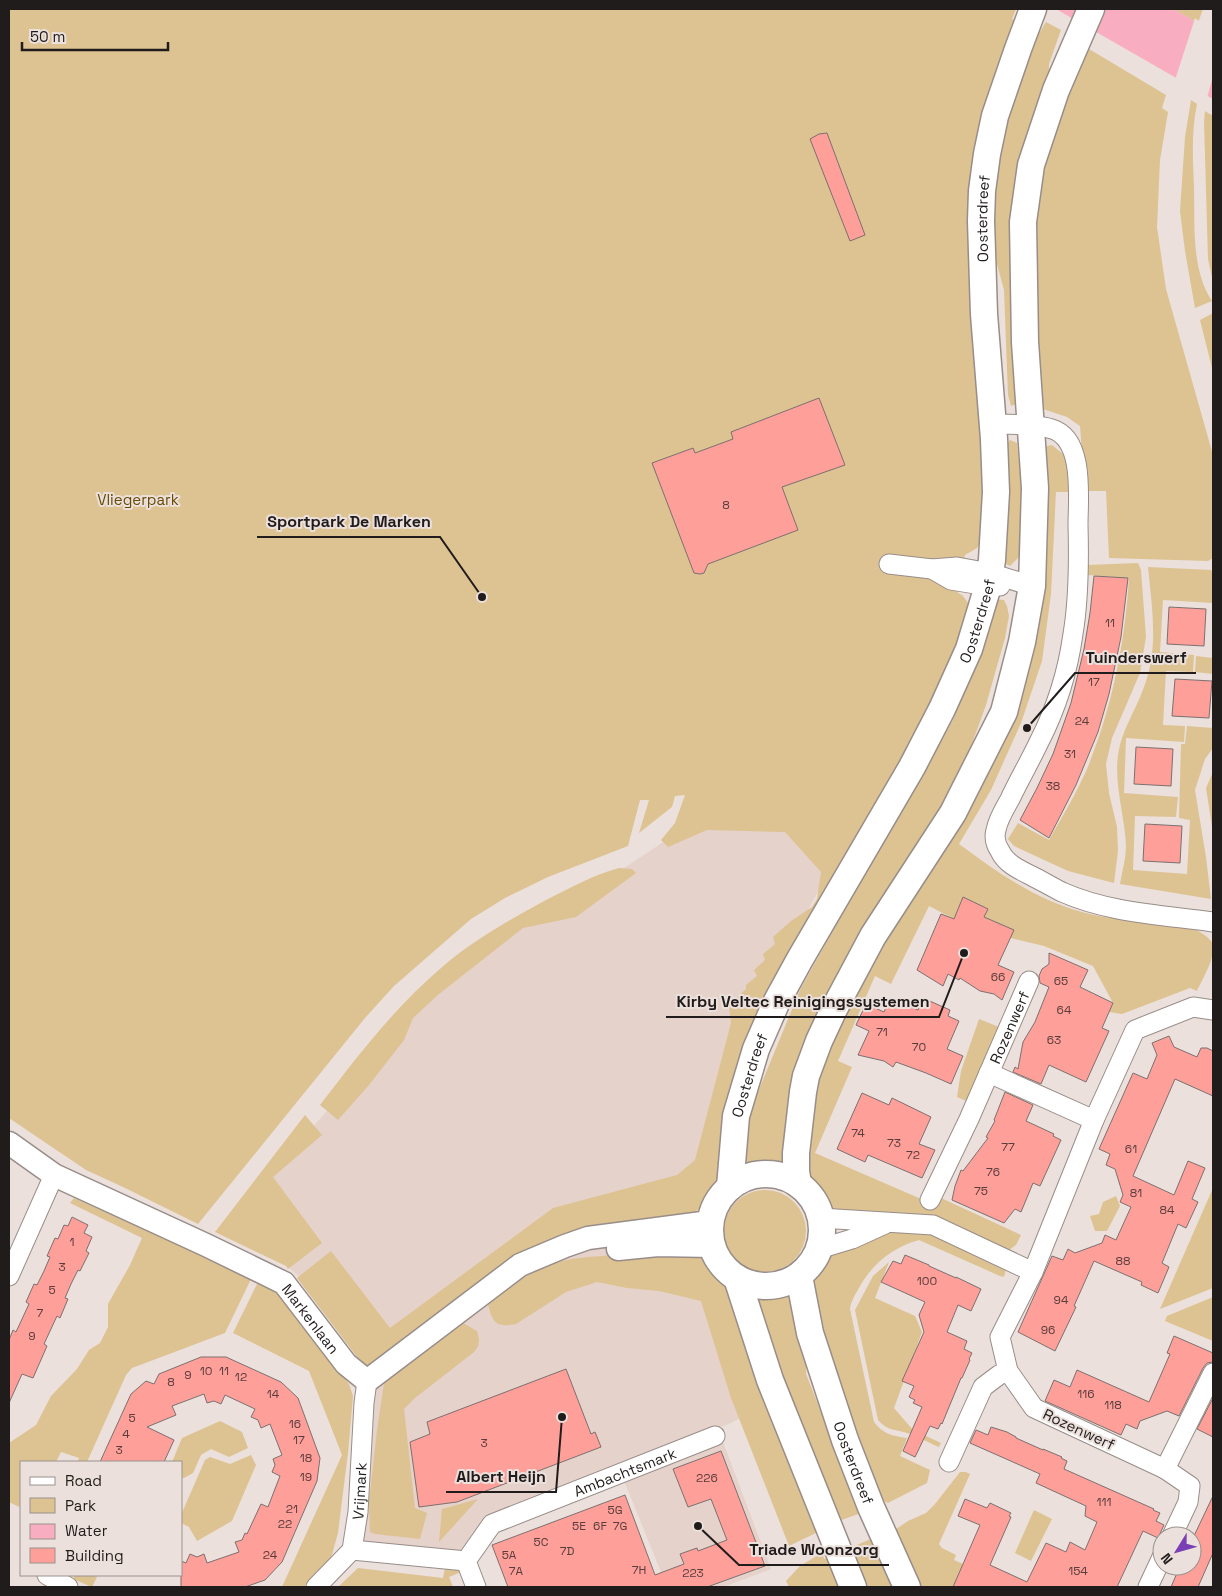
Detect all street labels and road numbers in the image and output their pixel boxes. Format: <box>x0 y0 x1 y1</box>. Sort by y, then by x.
street label: Oosterdreef <box>971 173 994 262</box>
street label: Oosterdreef <box>954 577 999 666</box>
street label: Rozenwerf <box>985 988 1033 1066</box>
street label: Oosterdreef <box>727 1030 771 1120</box>
street label: Markenlaan <box>278 1280 344 1357</box>
street label: Rozenwerf <box>1040 1404 1118 1454</box>
street label: Oosterdreef <box>830 1419 879 1507</box>
street label: Ambachtsmark <box>571 1443 679 1500</box>
street label: Vrijmark <box>347 1462 370 1521</box>

